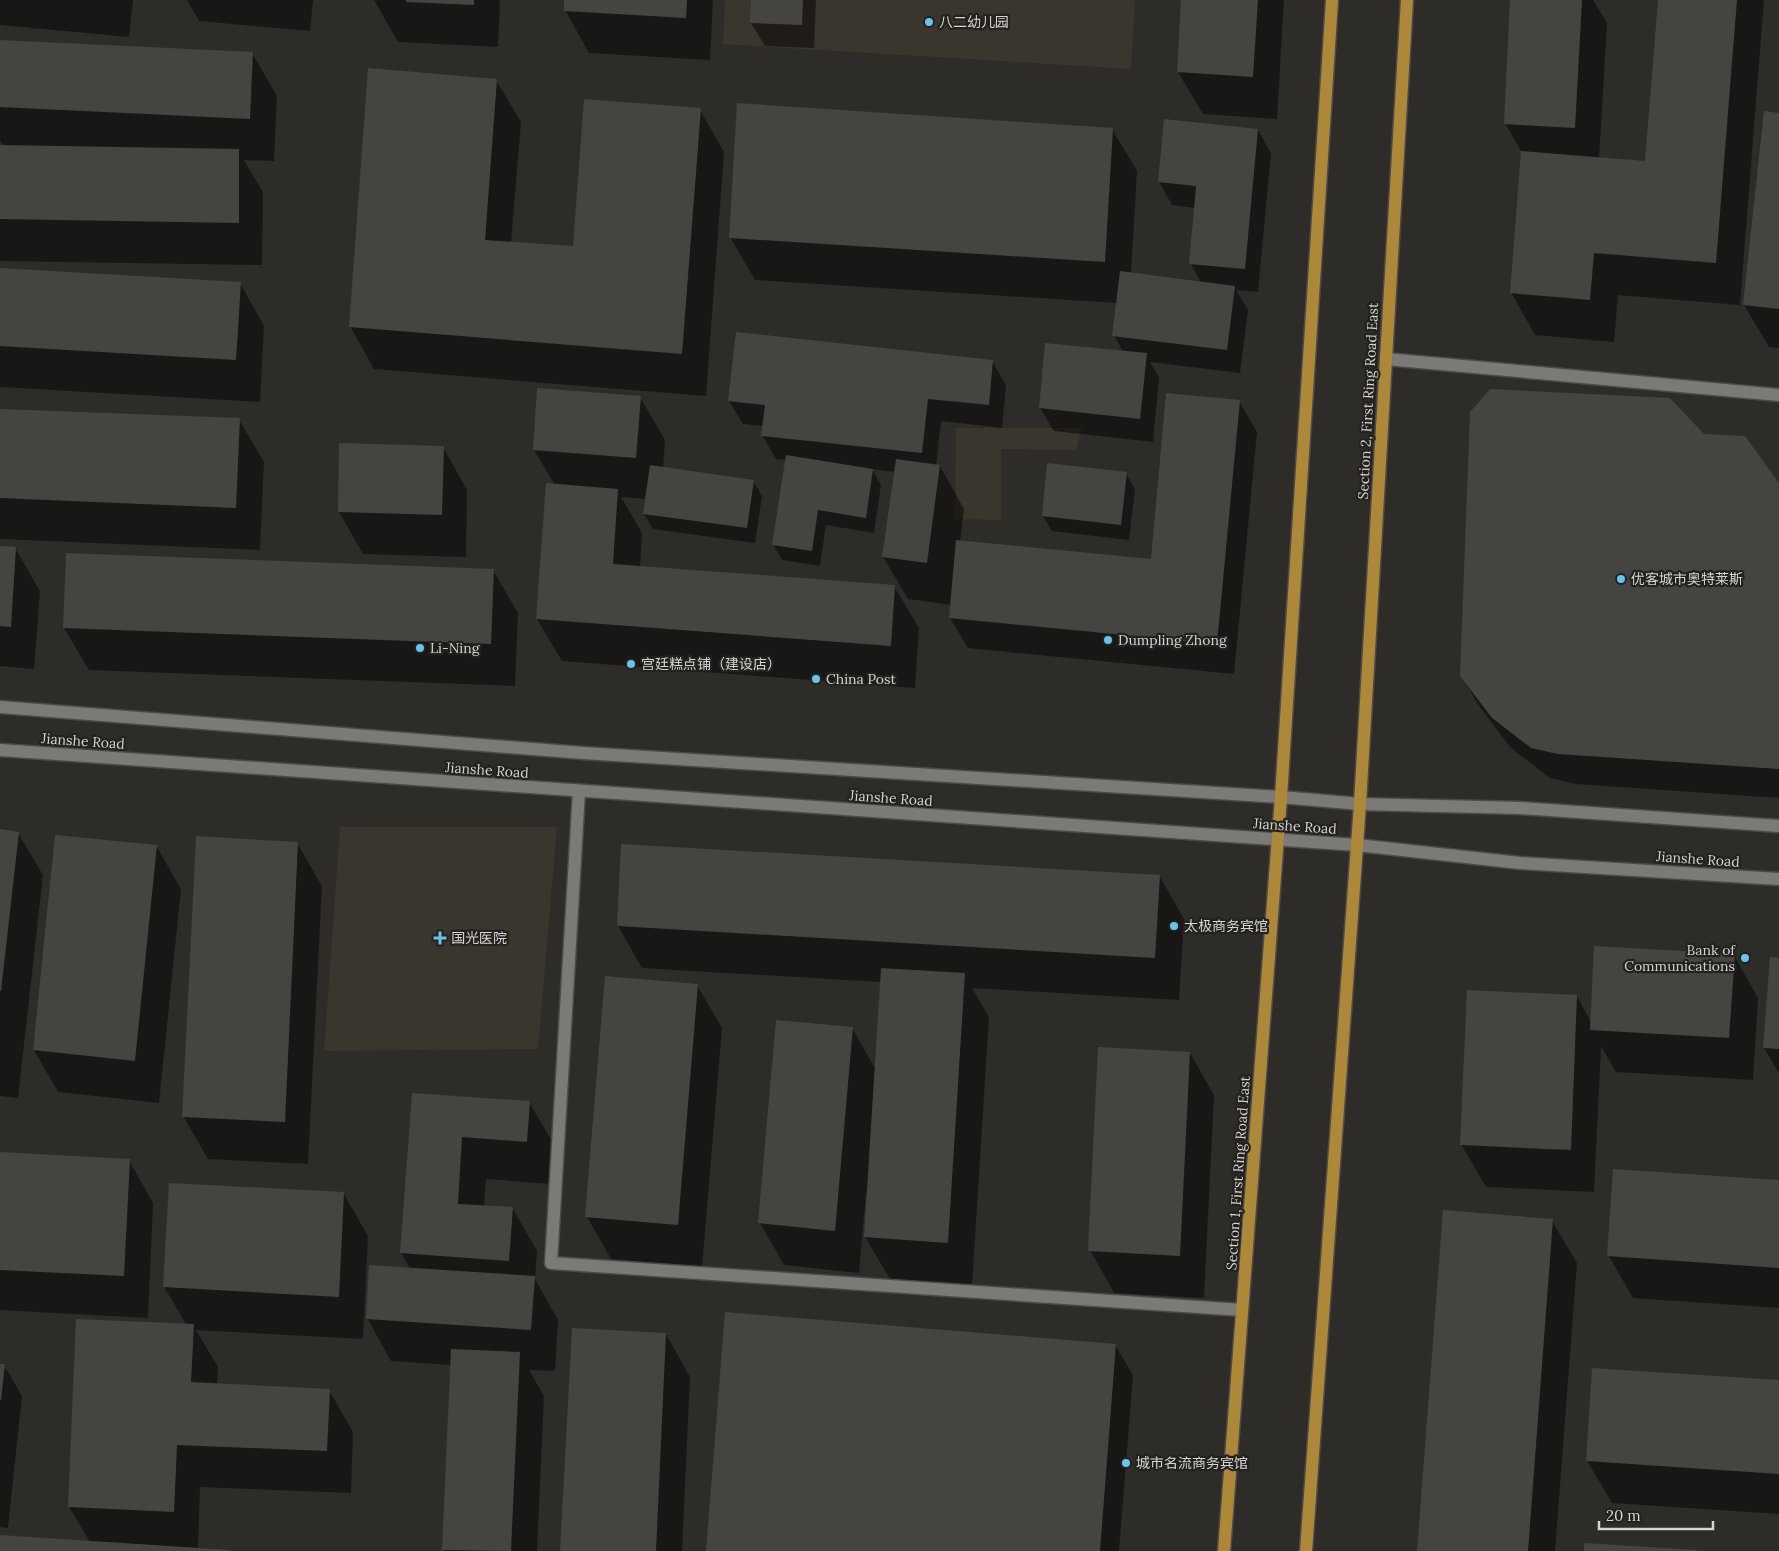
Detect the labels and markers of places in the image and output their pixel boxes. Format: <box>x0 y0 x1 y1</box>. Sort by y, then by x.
place label: 八二幼儿园 <box>939 13 1009 31</box>
marker: 八二幼儿园 <box>923 16 935 28</box>
place label: 优客城市奥特莱斯 <box>1631 570 1743 588</box>
marker: 优客城市奥特莱斯 <box>1615 573 1627 585</box>
place label: Dumpling Zhong <box>1118 631 1227 649</box>
marker: Dumpling Zhong <box>1102 634 1114 646</box>
place label: Li-Ning <box>430 639 480 657</box>
marker: Li-Ning <box>414 642 426 654</box>
place label: 宫廷糕点铺（建设店） <box>641 655 781 673</box>
marker: 宫廷糕点铺（建设店） <box>625 658 637 670</box>
place label: China Post <box>826 670 897 688</box>
marker: China Post <box>810 673 822 685</box>
place label: 太极商务宾馆 <box>1184 917 1268 935</box>
marker: 太极商务宾馆 <box>1168 920 1180 932</box>
place label: 国光医院 <box>451 929 507 947</box>
marker: 国光医院 <box>433 931 447 945</box>
place label: Bank of Communications <box>1624 941 1736 975</box>
marker: Bank of Communications <box>1739 952 1751 964</box>
place label: 城市名流商务宾馆 <box>1136 1454 1248 1472</box>
marker: 城市名流商务宾馆 <box>1120 1457 1132 1469</box>

